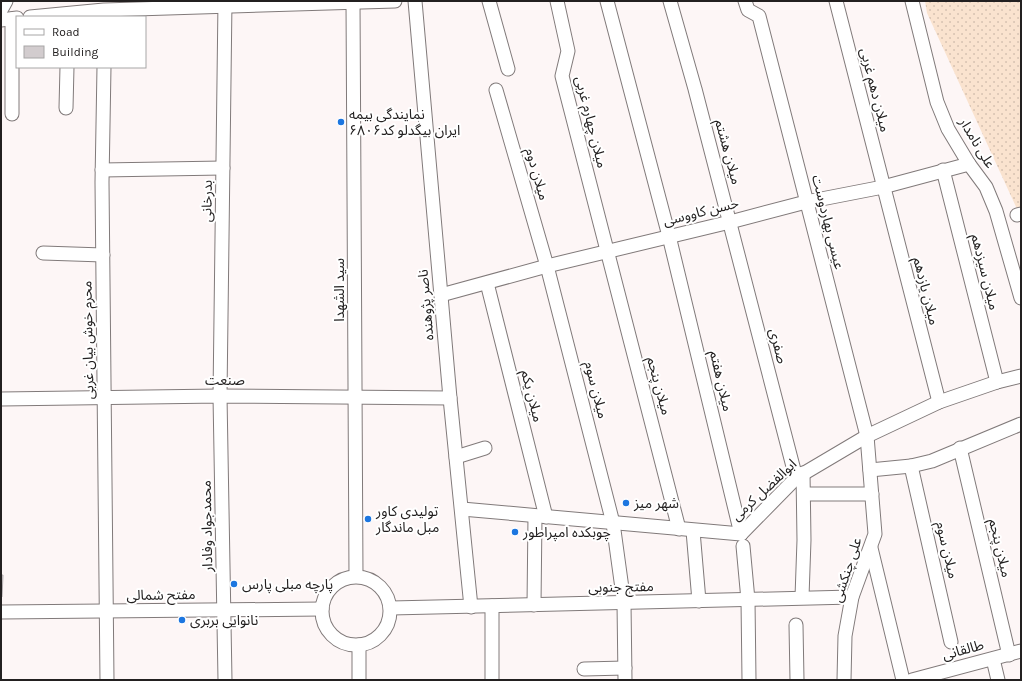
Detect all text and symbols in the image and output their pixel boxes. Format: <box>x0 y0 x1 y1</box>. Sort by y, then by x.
legend <box>16 16 146 68</box>
text: Road <box>52 25 80 39</box>
text: Building <box>52 45 99 59</box>
street label: میلان دهم غربی <box>854 46 894 134</box>
street label: میلان چهارم غربی <box>569 74 611 170</box>
place label: نمایندگی بیمه ایران بیگدلو کد۶۸۰۶ <box>349 106 460 139</box>
street label: علی نامدار <box>955 114 999 171</box>
marker: نمایندگی بیمه ایران بیگدلو کد۶۸۰۶ <box>336 117 346 127</box>
street label: میلان هشتم <box>709 117 745 187</box>
street label: میلان دوم <box>520 146 553 203</box>
street label: عیسی بهاردوست <box>808 173 848 271</box>
street label: بدرخانی <box>198 180 216 222</box>
street label: حسن کاووسی <box>661 194 741 230</box>
street label: میلان سیزدهم <box>965 232 1003 312</box>
street label: میلان یازدهم <box>907 255 943 327</box>
street label: سید الشهدا <box>331 258 348 322</box>
street label: ناصر پژوهنده <box>414 268 439 341</box>
street label: محرم خوش بیان غربی <box>78 280 100 399</box>
street label: صفری <box>765 327 791 366</box>
street label: میلان هفتم <box>704 349 736 414</box>
street label: میلان پنجم <box>641 355 675 418</box>
street label: میلان سوم <box>579 360 611 421</box>
street label: میلان یکم <box>515 368 547 424</box>
street label: صنعت <box>205 372 245 389</box>
street label: ابوالفضل کرمی <box>728 456 800 524</box>
street label: محمدجواد وفادار <box>198 480 216 573</box>
place label: شهر میز <box>633 495 679 512</box>
marker: شهر میز <box>621 498 631 508</box>
place label: تولیدی کاور مبل ماندگار <box>375 503 439 536</box>
marker: تولیدی کاور مبل ماندگار <box>363 514 373 524</box>
street label: میلان پنجم <box>983 517 1015 579</box>
street label: میلان سوم <box>930 520 962 581</box>
place label: چوبکده امپراطور <box>522 524 611 542</box>
marker: چوبکده امپراطور <box>510 527 520 537</box>
street label: علی چنکشی <box>829 535 866 605</box>
place label: پارچه مبلی پارس <box>242 576 333 594</box>
street label: مفتح جنوبی <box>588 578 654 598</box>
marker: پارچه مبلی پارس <box>229 579 239 589</box>
street label: مفتح شمالی <box>126 586 196 606</box>
place label: نانوایی بربری <box>190 612 258 629</box>
marker: نانوایی بربری <box>177 615 187 625</box>
street label: طالقانی <box>940 636 986 664</box>

